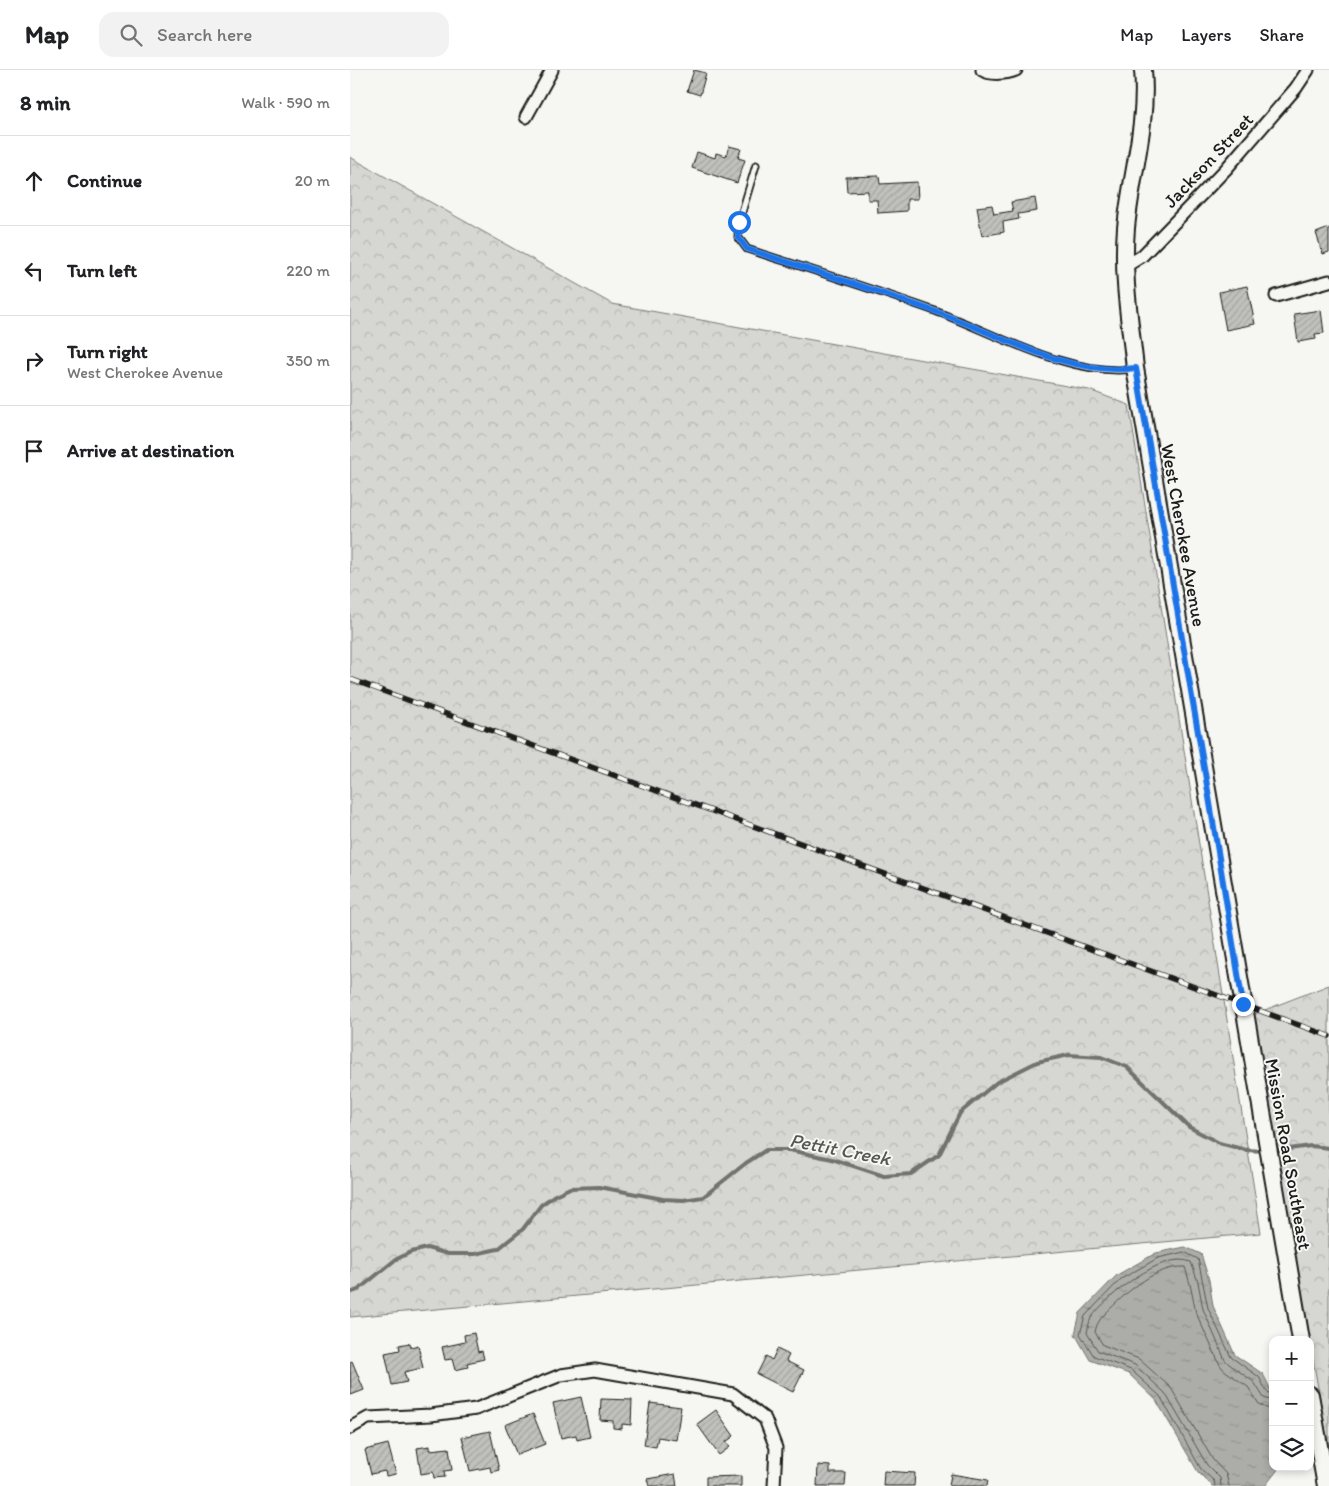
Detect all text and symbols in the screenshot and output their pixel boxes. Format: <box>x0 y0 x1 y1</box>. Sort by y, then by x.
search box <box>99 12 449 57</box>
text: Map <box>25 20 69 49</box>
icon: search <box>117 21 145 49</box>
text: Search here <box>157 23 252 46</box>
text: Map <box>1120 24 1153 46</box>
text: Layers <box>1181 24 1231 46</box>
text: Share <box>1259 24 1304 46</box>
text: 8 min <box>20 90 70 115</box>
text: Walk · 590 m <box>241 93 330 112</box>
street label: Jackson Street <box>1159 108 1258 213</box>
icon: ahead <box>20 167 48 195</box>
text: Continue <box>67 169 142 192</box>
text: 20 m <box>295 171 330 190</box>
route start <box>728 211 751 234</box>
icon: left <box>20 257 48 285</box>
text: Turn left <box>67 259 137 282</box>
text: 220 m <box>286 261 330 280</box>
text: Turn right <box>67 340 148 363</box>
icon: right <box>20 347 48 375</box>
text: 350 m <box>286 351 330 370</box>
text: West Cherokee Avenue <box>67 363 223 382</box>
icon: arrive <box>20 437 48 465</box>
text: Arrive at destination <box>67 439 234 462</box>
street label: West Cherokee Avenue <box>1156 442 1211 628</box>
route end <box>1232 993 1255 1016</box>
street label: Mission Road Southeast <box>1260 1057 1317 1252</box>
water label: Pettit Creek <box>788 1128 894 1171</box>
map controls <box>1269 1336 1314 1471</box>
button: + <box>1269 1336 1314 1381</box>
button: − <box>1269 1381 1314 1426</box>
button: layers <box>1269 1426 1314 1471</box>

